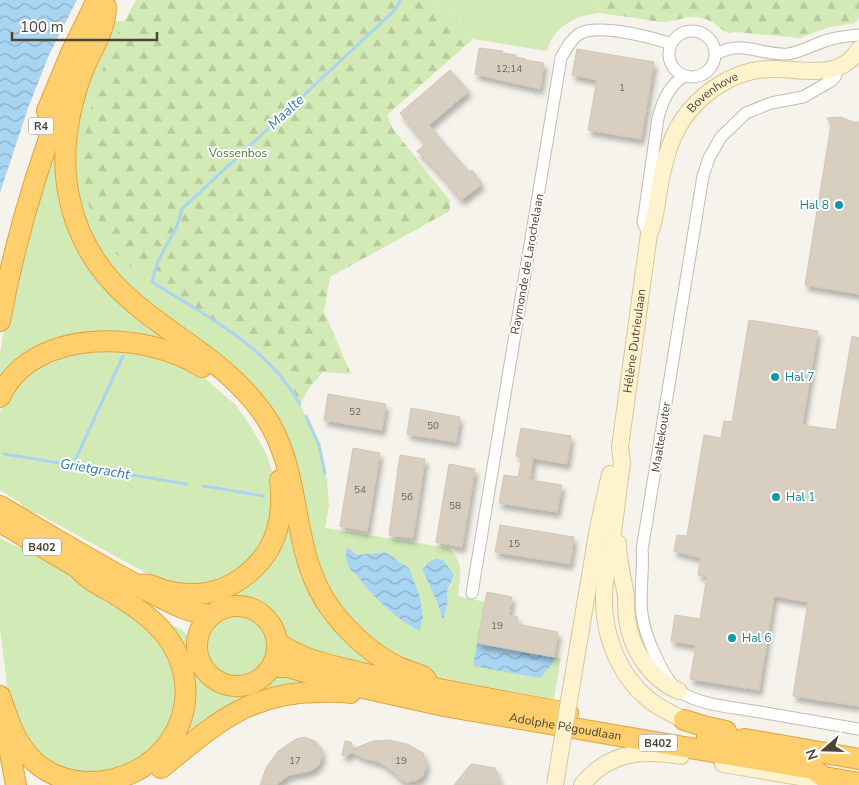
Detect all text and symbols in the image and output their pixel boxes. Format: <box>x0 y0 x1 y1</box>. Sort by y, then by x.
scale bar <box>12 10 158 42</box>
text: 100 m <box>20 17 64 37</box>
house number: 12;14 <box>496 62 522 76</box>
street label: Bovenhove <box>683 68 740 116</box>
house number: 1 <box>619 81 625 95</box>
water label: Maalte <box>264 90 309 134</box>
road number: R4 <box>28 118 54 134</box>
park label: Vossenbos <box>208 145 267 161</box>
street label: Raymonde de Larochelaan <box>507 192 547 336</box>
place label: Hal 8 <box>800 197 829 213</box>
marker: Hal 8 <box>833 199 845 211</box>
street label: Hélène Dutrieulaan <box>619 288 649 394</box>
place label: Hal 7 <box>785 369 814 385</box>
marker: Hal 7 <box>769 371 781 383</box>
street label: Maaltekouter <box>648 400 675 473</box>
house number: 52 <box>349 405 361 419</box>
house number: 50 <box>427 419 439 433</box>
water label: Grietgracht <box>59 454 132 484</box>
house number: 54 <box>354 483 366 497</box>
place label: Hal 1 <box>786 489 815 505</box>
house number: 56 <box>401 490 413 504</box>
marker: Hal 1 <box>770 491 782 503</box>
house number: 58 <box>449 499 461 513</box>
house number: 15 <box>508 537 520 551</box>
road number: B402 <box>23 538 61 556</box>
house number: 19 <box>491 619 503 633</box>
place label: Hal 6 <box>742 630 771 646</box>
marker: Hal 6 <box>726 632 738 644</box>
street label: Adolphe Pégoudlaan <box>508 709 623 744</box>
north arrow <box>799 725 849 775</box>
road number: B402 <box>639 734 677 751</box>
text: N <box>802 746 823 762</box>
house number: 17 <box>289 754 301 768</box>
house number: 19 <box>395 754 407 768</box>

